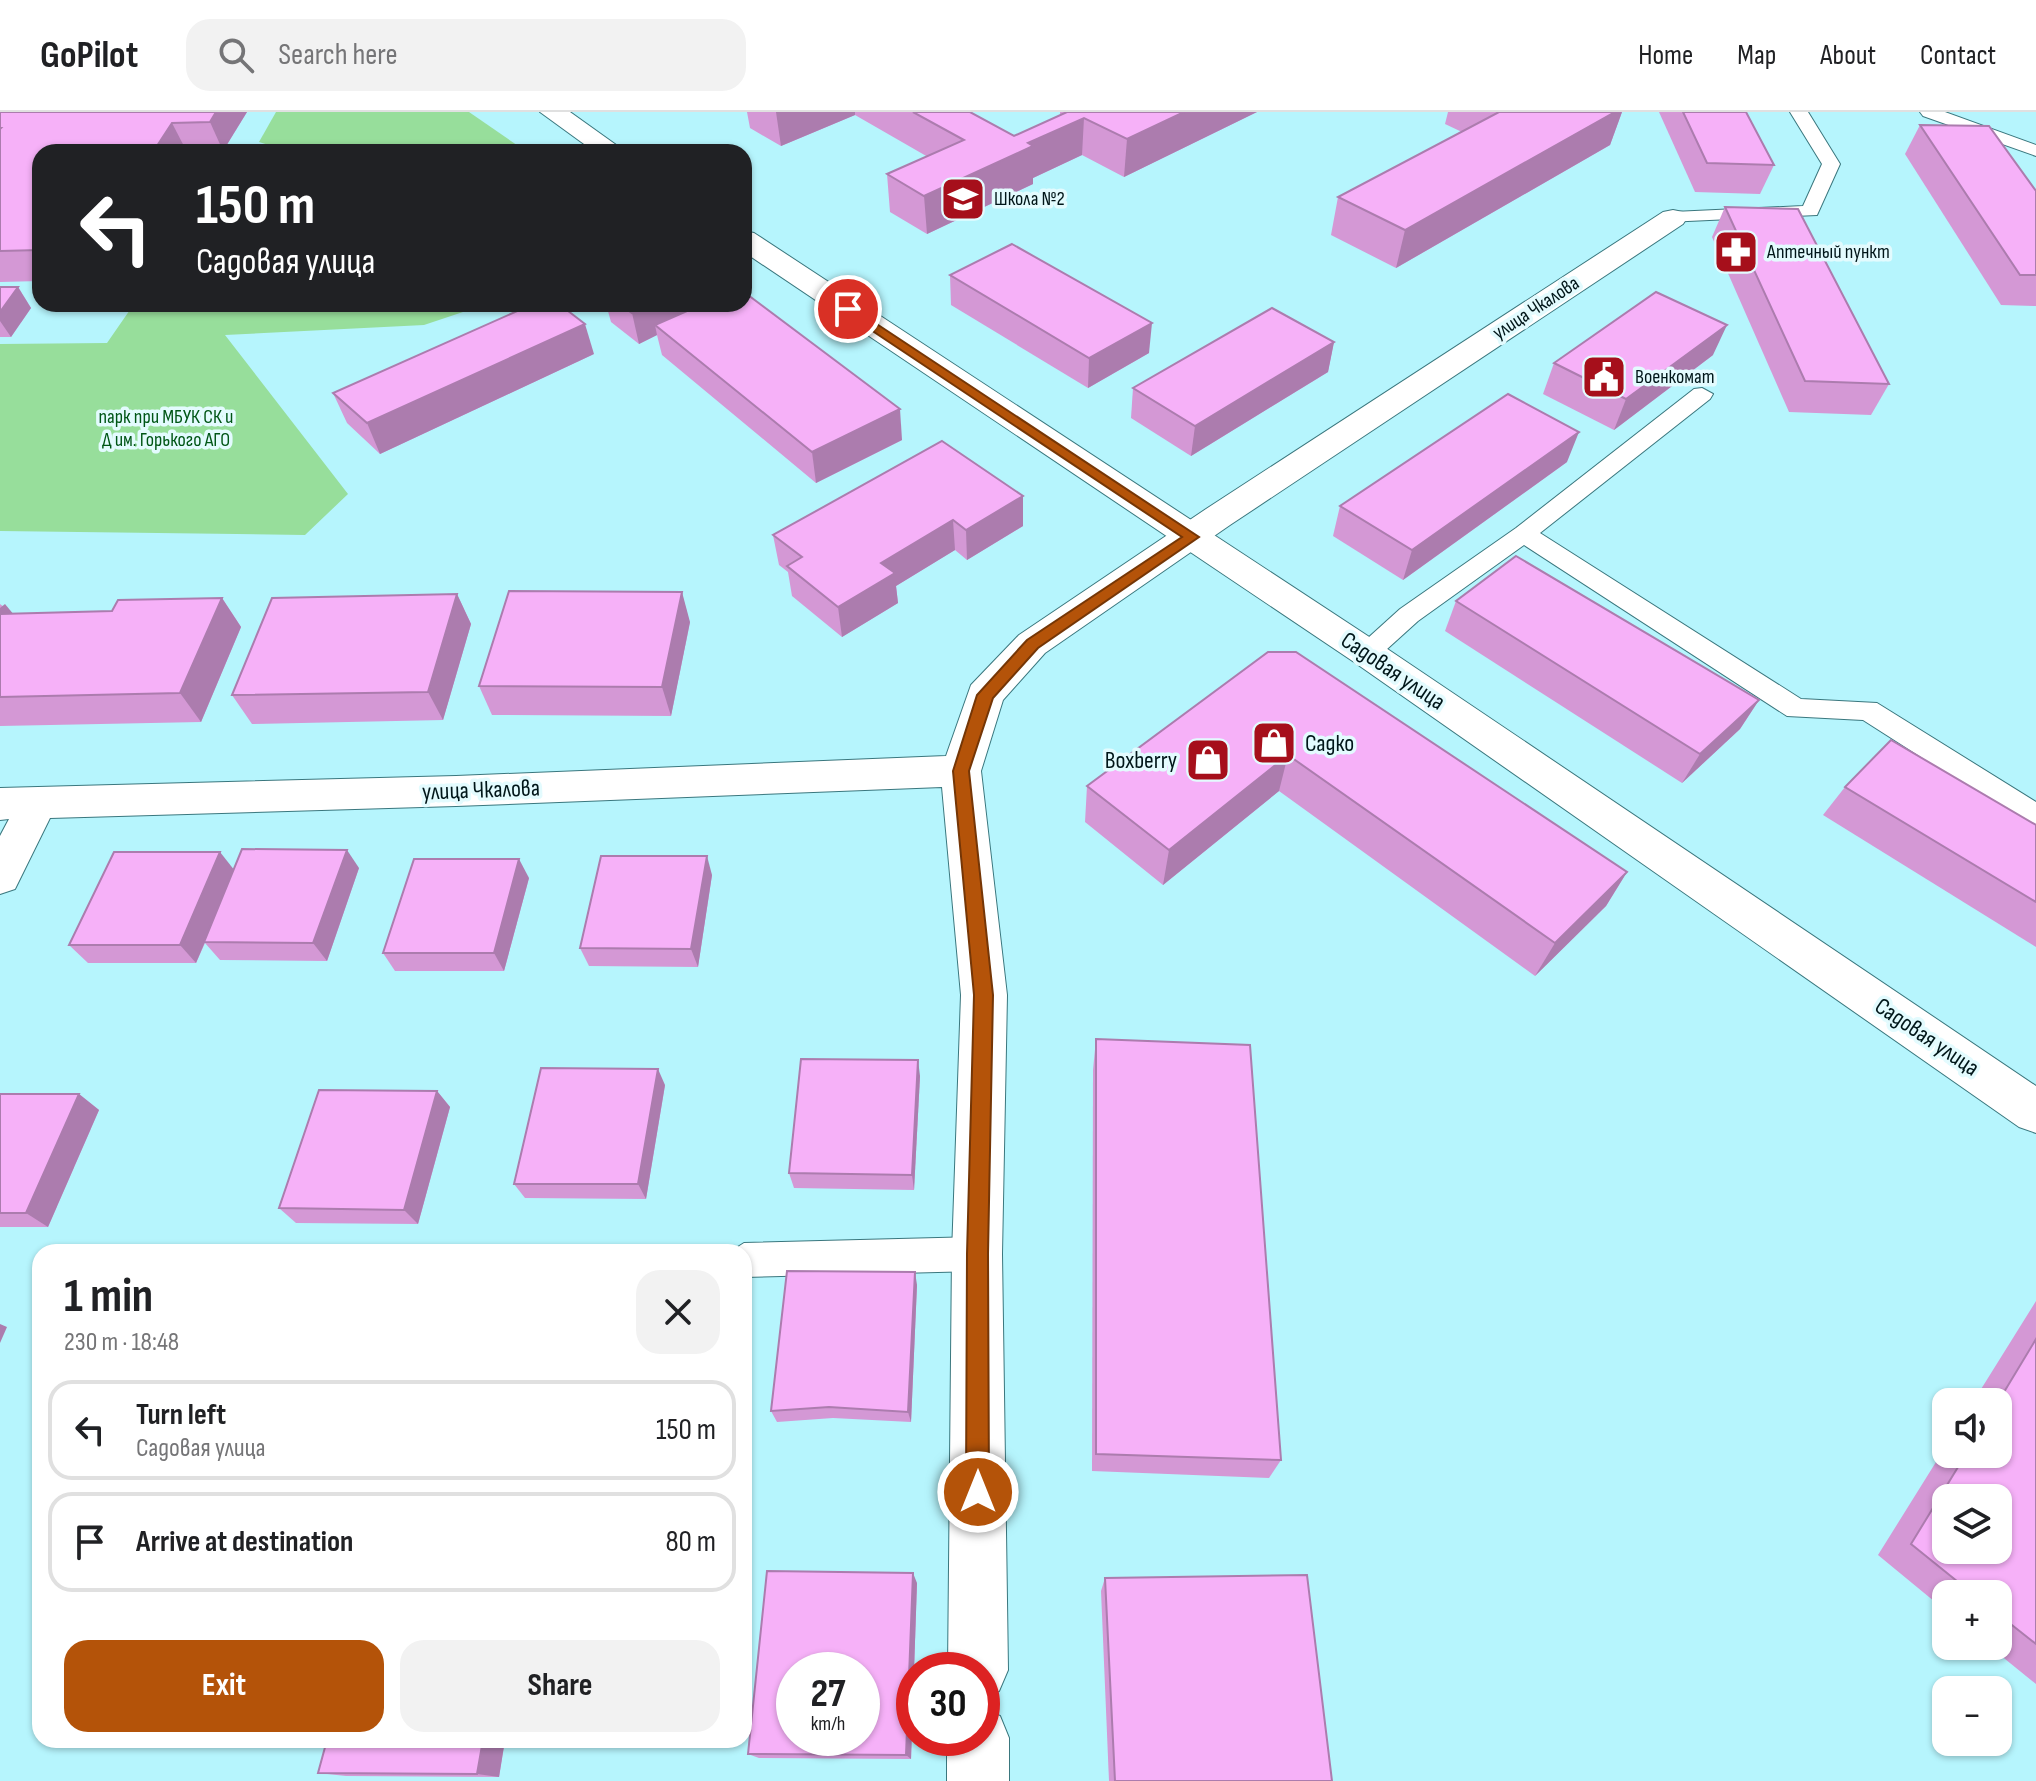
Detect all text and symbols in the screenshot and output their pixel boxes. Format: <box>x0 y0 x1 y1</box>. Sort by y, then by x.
search box <box>186 19 746 91</box>
text: GoPilot <box>40 33 138 78</box>
icon: search <box>214 33 258 77</box>
text: Search here <box>278 37 398 73</box>
text: Home <box>1638 39 1693 72</box>
text: Map <box>1737 39 1776 72</box>
text: About <box>1820 39 1876 72</box>
text: Contact <box>1920 39 1996 72</box>
text: 150 m <box>196 173 315 240</box>
school or university icon: Школа №2 <box>939 175 987 223</box>
icon: left <box>64 176 168 280</box>
place label: Школа №2 <box>994 187 1065 211</box>
pharmacy icon: Аптечный пункт <box>1712 228 1760 276</box>
place label: Аптечный пункт <box>1766 240 1890 264</box>
text: Садовая улица <box>196 241 375 284</box>
street label: улица Чкалова <box>1488 271 1584 345</box>
pin <box>814 275 882 343</box>
icon: arrive <box>826 287 870 331</box>
public building icon: Военкомат <box>1580 353 1628 401</box>
place label: Военкомат <box>1635 365 1715 389</box>
park label: парк при МБУК СК и Д им. Горького АГО <box>99 405 233 452</box>
street label: Садовая улица <box>1335 626 1451 716</box>
shop icon: Садко <box>1250 719 1298 767</box>
place label: Садко <box>1305 729 1354 758</box>
shop icon: Boxberry <box>1184 736 1232 784</box>
place label: Boxberry <box>1105 746 1177 775</box>
street label: улица Чкалова <box>421 773 541 807</box>
street label: Садовая улица <box>1869 992 1985 1082</box>
text: 1 min <box>64 1268 153 1325</box>
button: close <box>636 1270 720 1354</box>
text: 230 m · 18:48 <box>64 1327 179 1358</box>
map controls <box>1932 1388 2012 1756</box>
button: sound <box>1932 1388 2012 1468</box>
text: Turn left <box>136 1397 226 1433</box>
icon: left <box>68 1408 112 1452</box>
text: 150 m <box>656 1412 716 1448</box>
text: Садовая улица <box>136 1433 266 1464</box>
position arrow <box>936 1450 1020 1534</box>
button: layers <box>1932 1484 2012 1564</box>
icon: arrive <box>68 1520 112 1564</box>
text: Arrive at destination <box>136 1524 353 1560</box>
text: 80 m <box>665 1524 716 1560</box>
button: + <box>1932 1580 2012 1660</box>
button: Exit <box>64 1640 384 1732</box>
button: Share <box>400 1640 720 1732</box>
speed limit sign: 30 <box>896 1652 1000 1756</box>
text: 27 <box>811 1670 845 1718</box>
button: − <box>1932 1676 2012 1756</box>
text: km/h <box>811 1712 845 1736</box>

